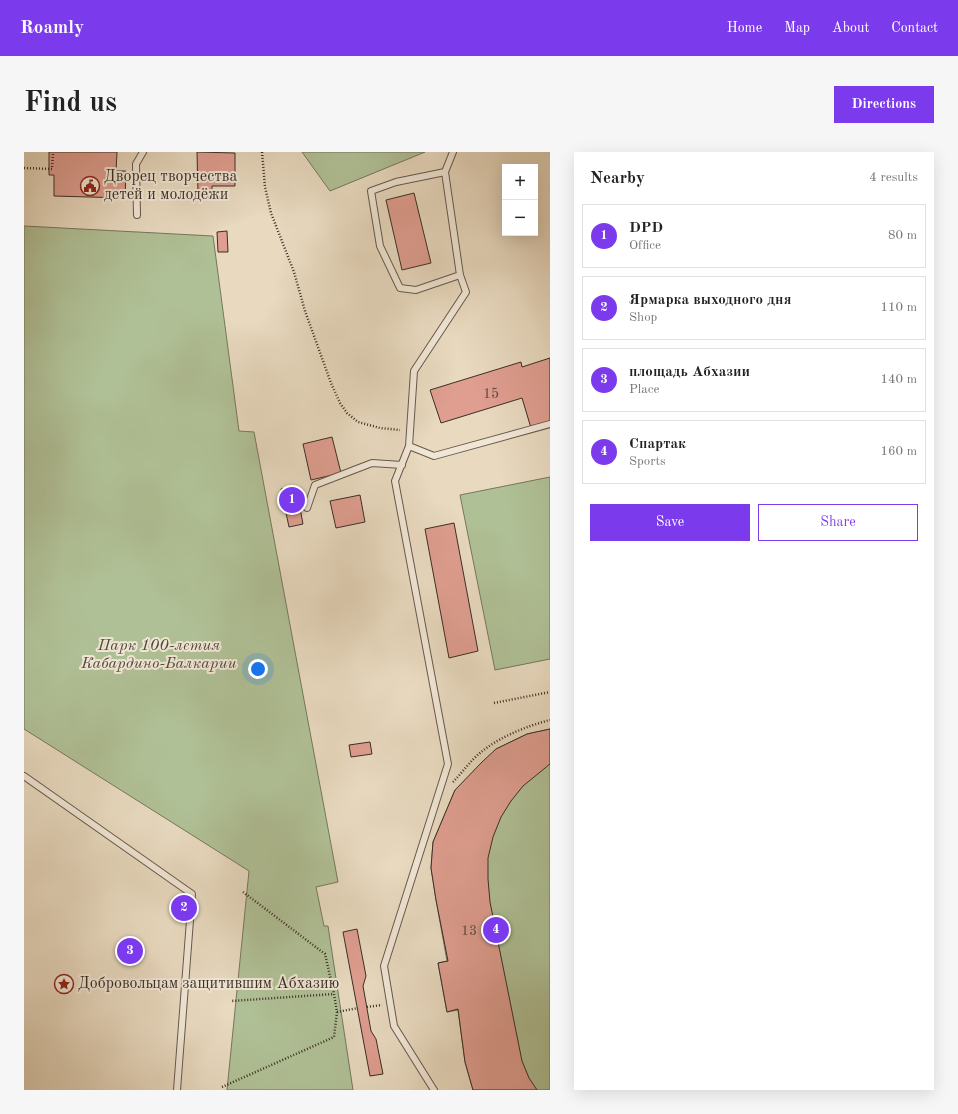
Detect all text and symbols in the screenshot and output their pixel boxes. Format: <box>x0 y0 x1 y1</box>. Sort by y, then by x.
text: Roamly <box>20 19 84 38</box>
text: Home <box>727 21 762 35</box>
text: Map <box>784 21 810 35</box>
text: About <box>832 21 869 35</box>
text: Contact <box>891 21 938 35</box>
button: Directions <box>834 86 934 123</box>
text: Find us <box>24 90 117 118</box>
map controls <box>502 164 538 236</box>
button: + <box>502 164 538 200</box>
place label: Дворец творчества детей и молодёжи <box>104 169 237 203</box>
text: Nearby <box>590 170 645 187</box>
text: 4 results <box>869 171 918 184</box>
public building icon: Дворец творчества детей и молодёжи <box>79 175 101 197</box>
button: − <box>502 200 538 236</box>
text: DPD <box>629 221 663 236</box>
text: 1 <box>600 229 608 242</box>
text: 80 m <box>888 229 917 242</box>
text: Office <box>629 239 661 252</box>
text: Ярмарка выходного дня <box>629 293 792 308</box>
text: 2 <box>600 301 608 314</box>
text: 110 m <box>880 301 917 314</box>
text: Shop <box>629 311 657 324</box>
text: площадь Абхазии <box>629 365 750 380</box>
text: 3 <box>600 373 608 386</box>
text: 140 m <box>880 373 917 386</box>
text: Place <box>629 383 659 396</box>
house number: 15 <box>483 387 499 401</box>
text: Спартак <box>629 437 686 452</box>
text: 4 <box>600 445 608 458</box>
text: 160 m <box>880 445 917 458</box>
text: Sports <box>629 455 666 468</box>
pin: 1 <box>279 485 305 515</box>
button: Save <box>590 504 750 541</box>
button: Share <box>758 504 918 541</box>
park label: Парк 100-летия Кабардино-Балкарии <box>80 638 237 672</box>
your location <box>248 659 268 679</box>
pin: 2 <box>171 893 197 923</box>
pin: 4 <box>483 915 509 945</box>
house number: 13 <box>461 924 477 938</box>
pin: 3 <box>117 936 143 966</box>
place icon: Добровольцам защитившим Абхазию <box>53 973 75 995</box>
place label: Добровольцам защитившим Абхазию <box>78 976 339 992</box>

